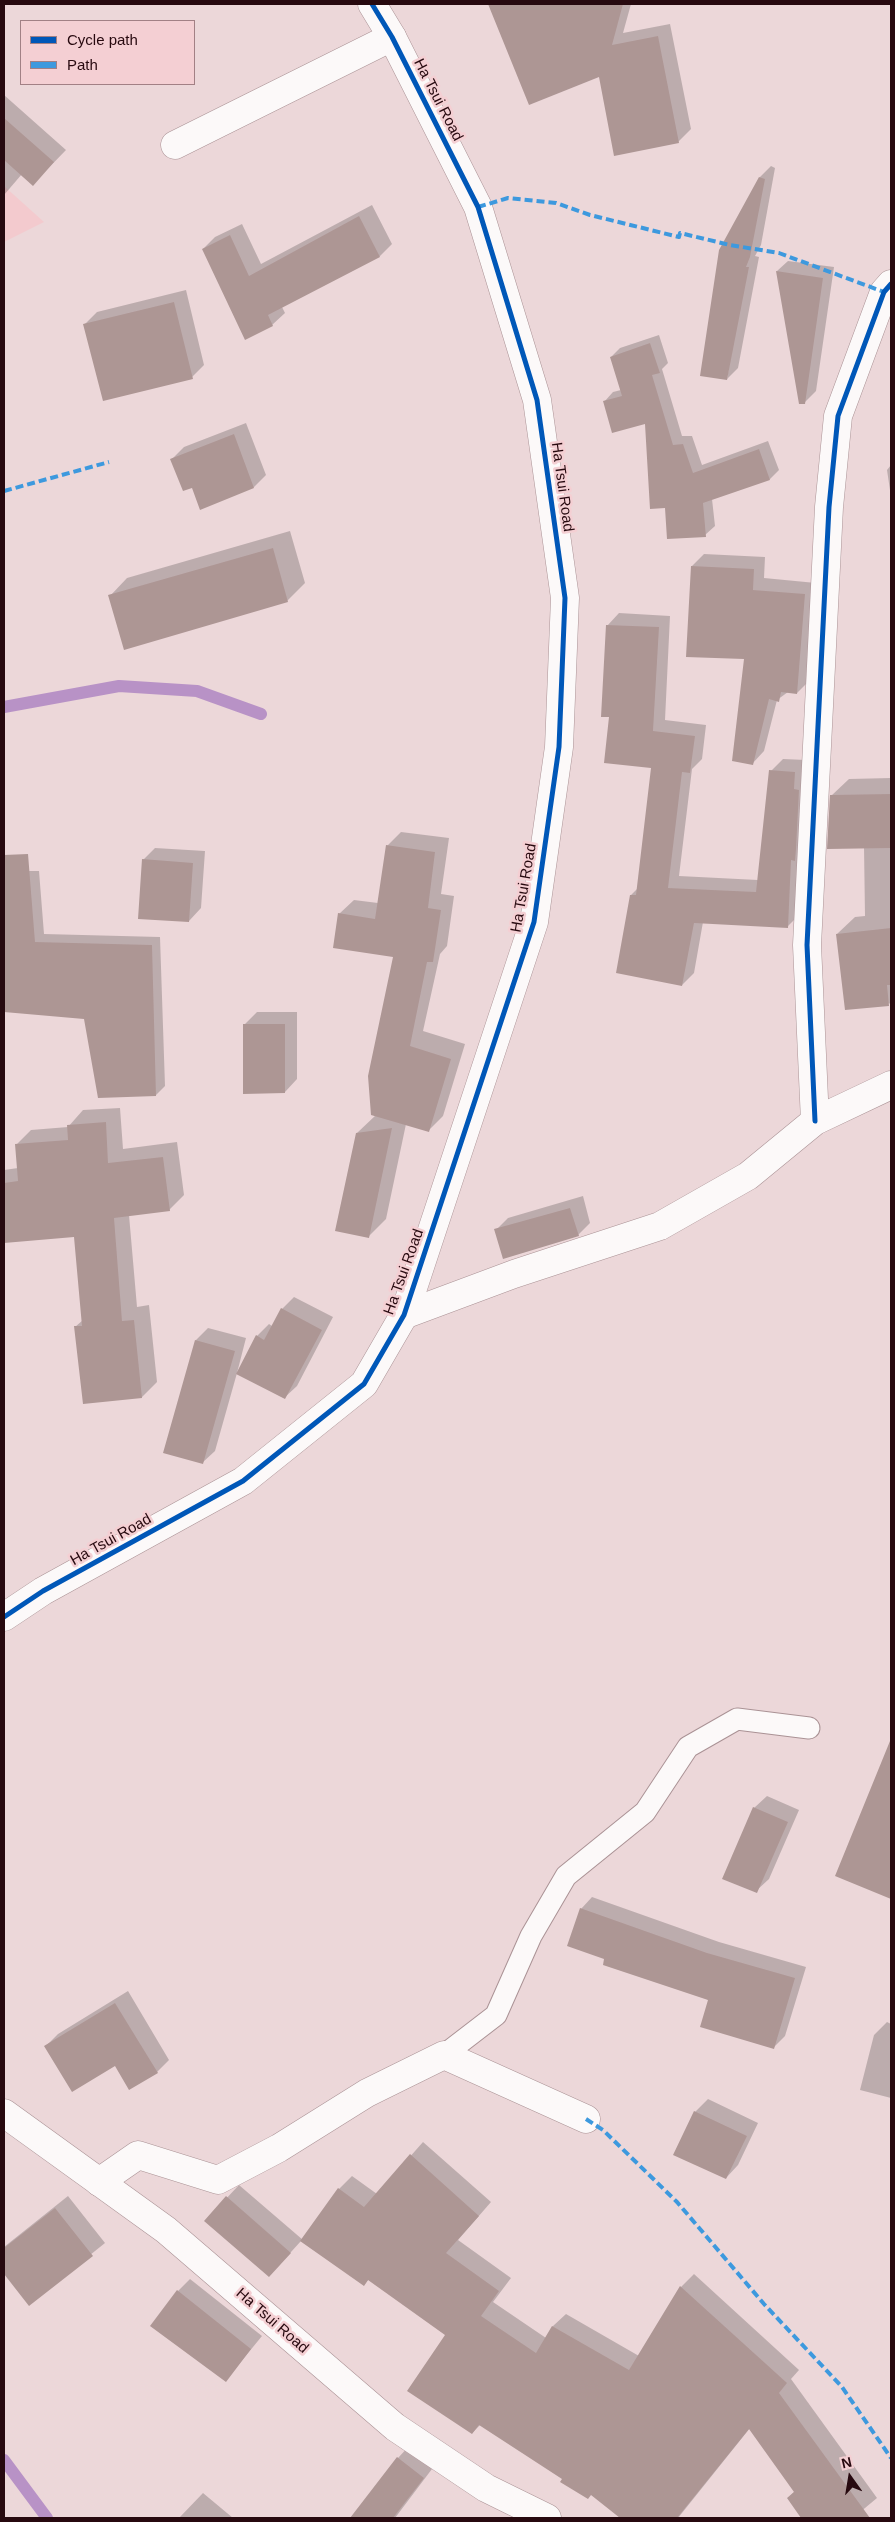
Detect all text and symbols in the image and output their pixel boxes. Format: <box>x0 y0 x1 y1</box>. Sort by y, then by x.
legend <box>20 20 195 85</box>
text: Cycle path <box>67 31 138 48</box>
text: Path <box>67 56 98 73</box>
street label: Ha Tsui Road <box>410 56 466 144</box>
street label: Ha Tsui Road <box>547 441 577 533</box>
street label: Ha Tsui Road <box>507 842 541 934</box>
street label: Ha Tsui Road <box>380 1227 428 1317</box>
street label: Ha Tsui Road <box>67 1510 155 1570</box>
street label: Ha Tsui Road <box>232 2285 312 2357</box>
north arrow <box>825 2452 875 2502</box>
text: N <box>840 2453 853 2471</box>

